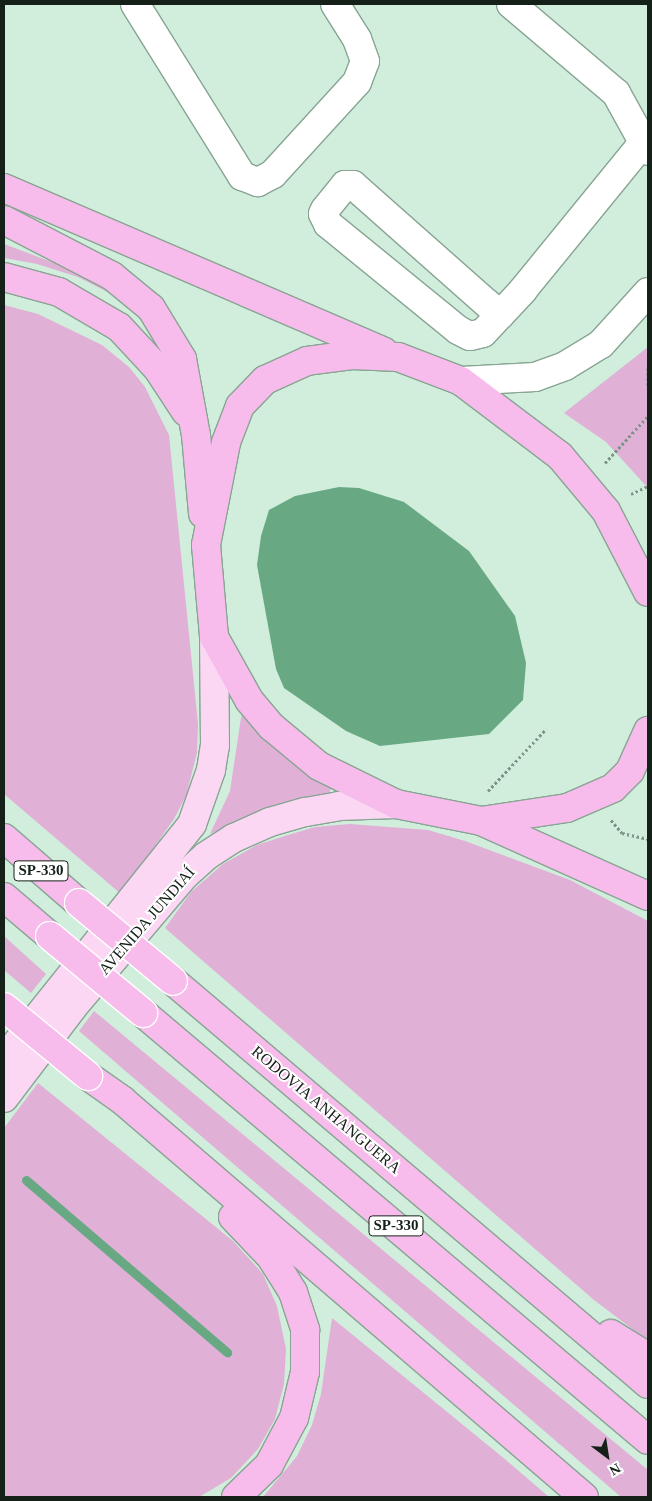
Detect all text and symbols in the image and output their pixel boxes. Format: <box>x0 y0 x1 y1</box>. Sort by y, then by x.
road number: SP-330 <box>13 858 68 884</box>
street label: AVENIDA JUNDIAÍ <box>95 863 199 979</box>
street label: RODOVIA ANHANGUERA <box>247 1041 405 1179</box>
road number: SP-330 <box>368 1214 424 1238</box>
north arrow <box>582 1431 632 1481</box>
text: N <box>607 1460 623 1478</box>

